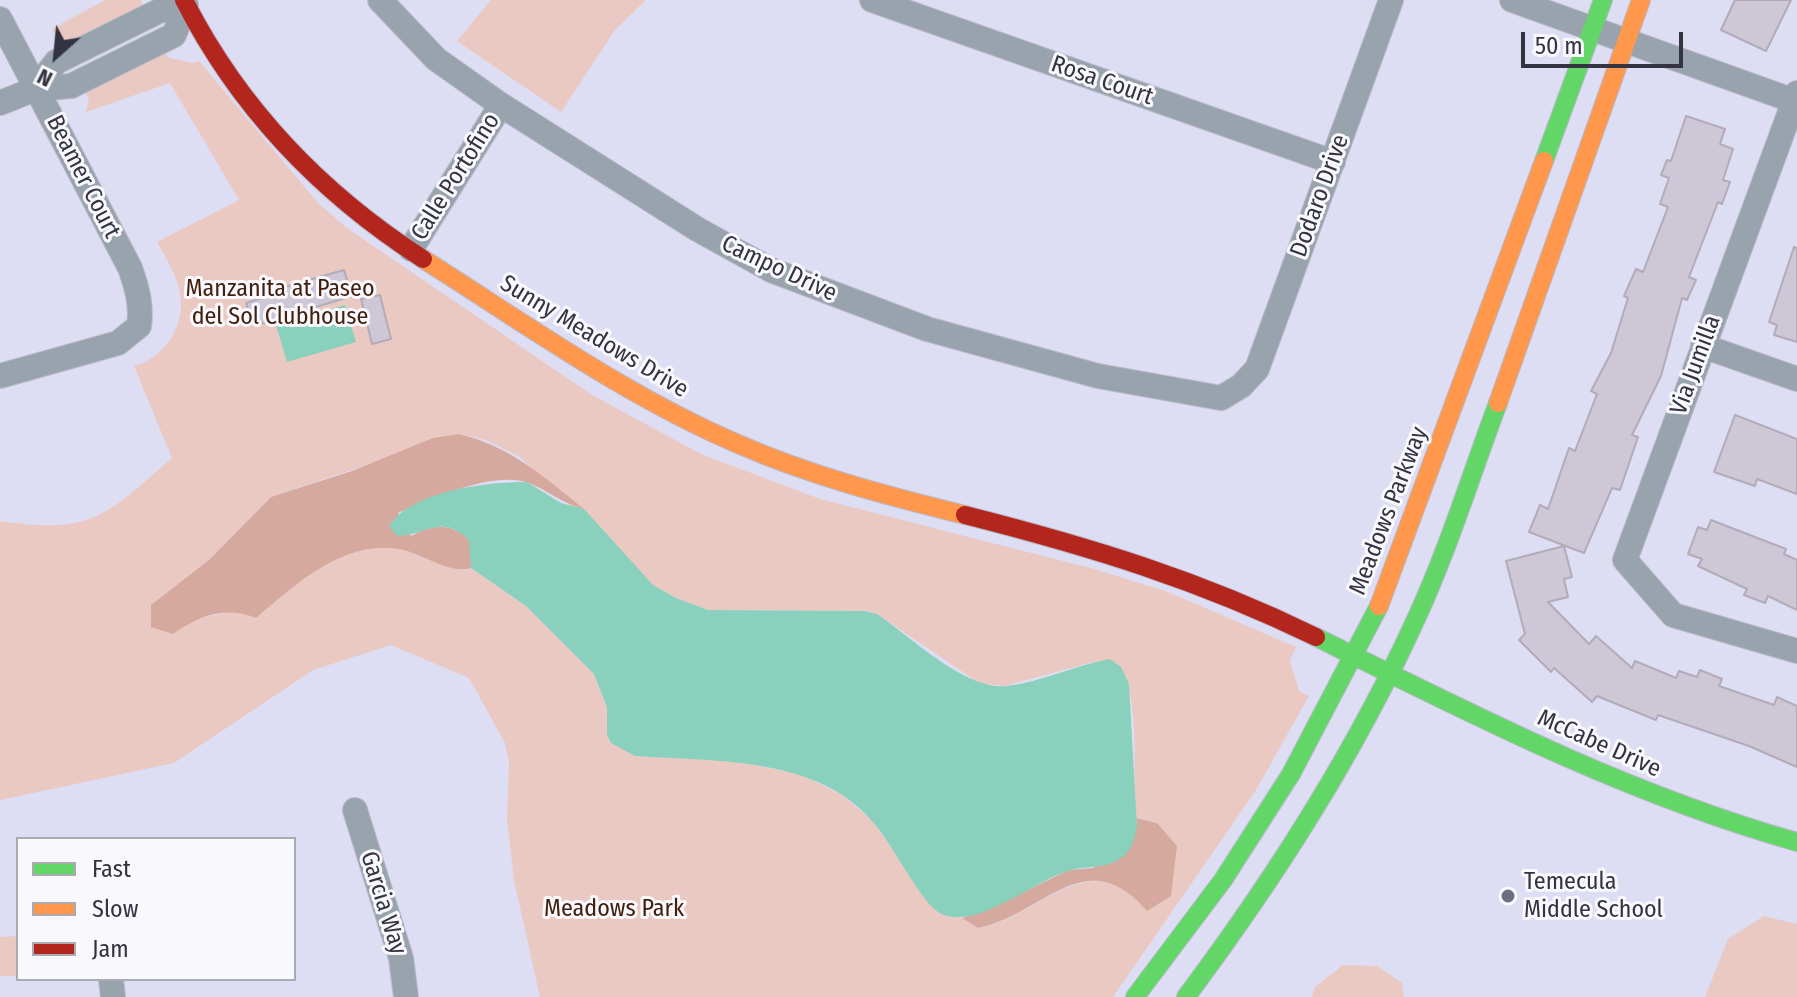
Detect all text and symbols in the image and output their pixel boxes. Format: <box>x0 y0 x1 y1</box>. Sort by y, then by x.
north arrow <box>16 16 96 96</box>
scale bar <box>1525 16 1687 66</box>
text: 50 m <box>1535 32 1583 60</box>
street label: Rosa Court <box>1047 50 1157 112</box>
text: N <box>33 63 57 93</box>
street label: Calle Portofino <box>406 108 506 246</box>
street label: Beamer Court <box>40 111 126 243</box>
street label: Dodaro Drive <box>1285 131 1355 261</box>
street label: Campo Drive <box>717 230 841 308</box>
street label: Sunny Meadows Drive <box>495 269 693 405</box>
park label: Manzanita at Paseo del Sol Clubhouse <box>185 275 375 331</box>
street label: Via Jumilla <box>1665 311 1727 419</box>
street label: Meadows Parkway <box>1344 423 1434 599</box>
street label: McCabe Drive <box>1533 704 1665 784</box>
legend <box>16 837 296 981</box>
street label: Garcia Way <box>354 848 412 958</box>
text: Fast <box>92 855 131 883</box>
place label: Temecula Middle School <box>1524 868 1663 924</box>
marker: Temecula Middle School <box>1499 887 1517 905</box>
text: Slow <box>92 895 138 923</box>
park label: Meadows Park <box>544 895 684 923</box>
text: Jam <box>92 935 129 963</box>

